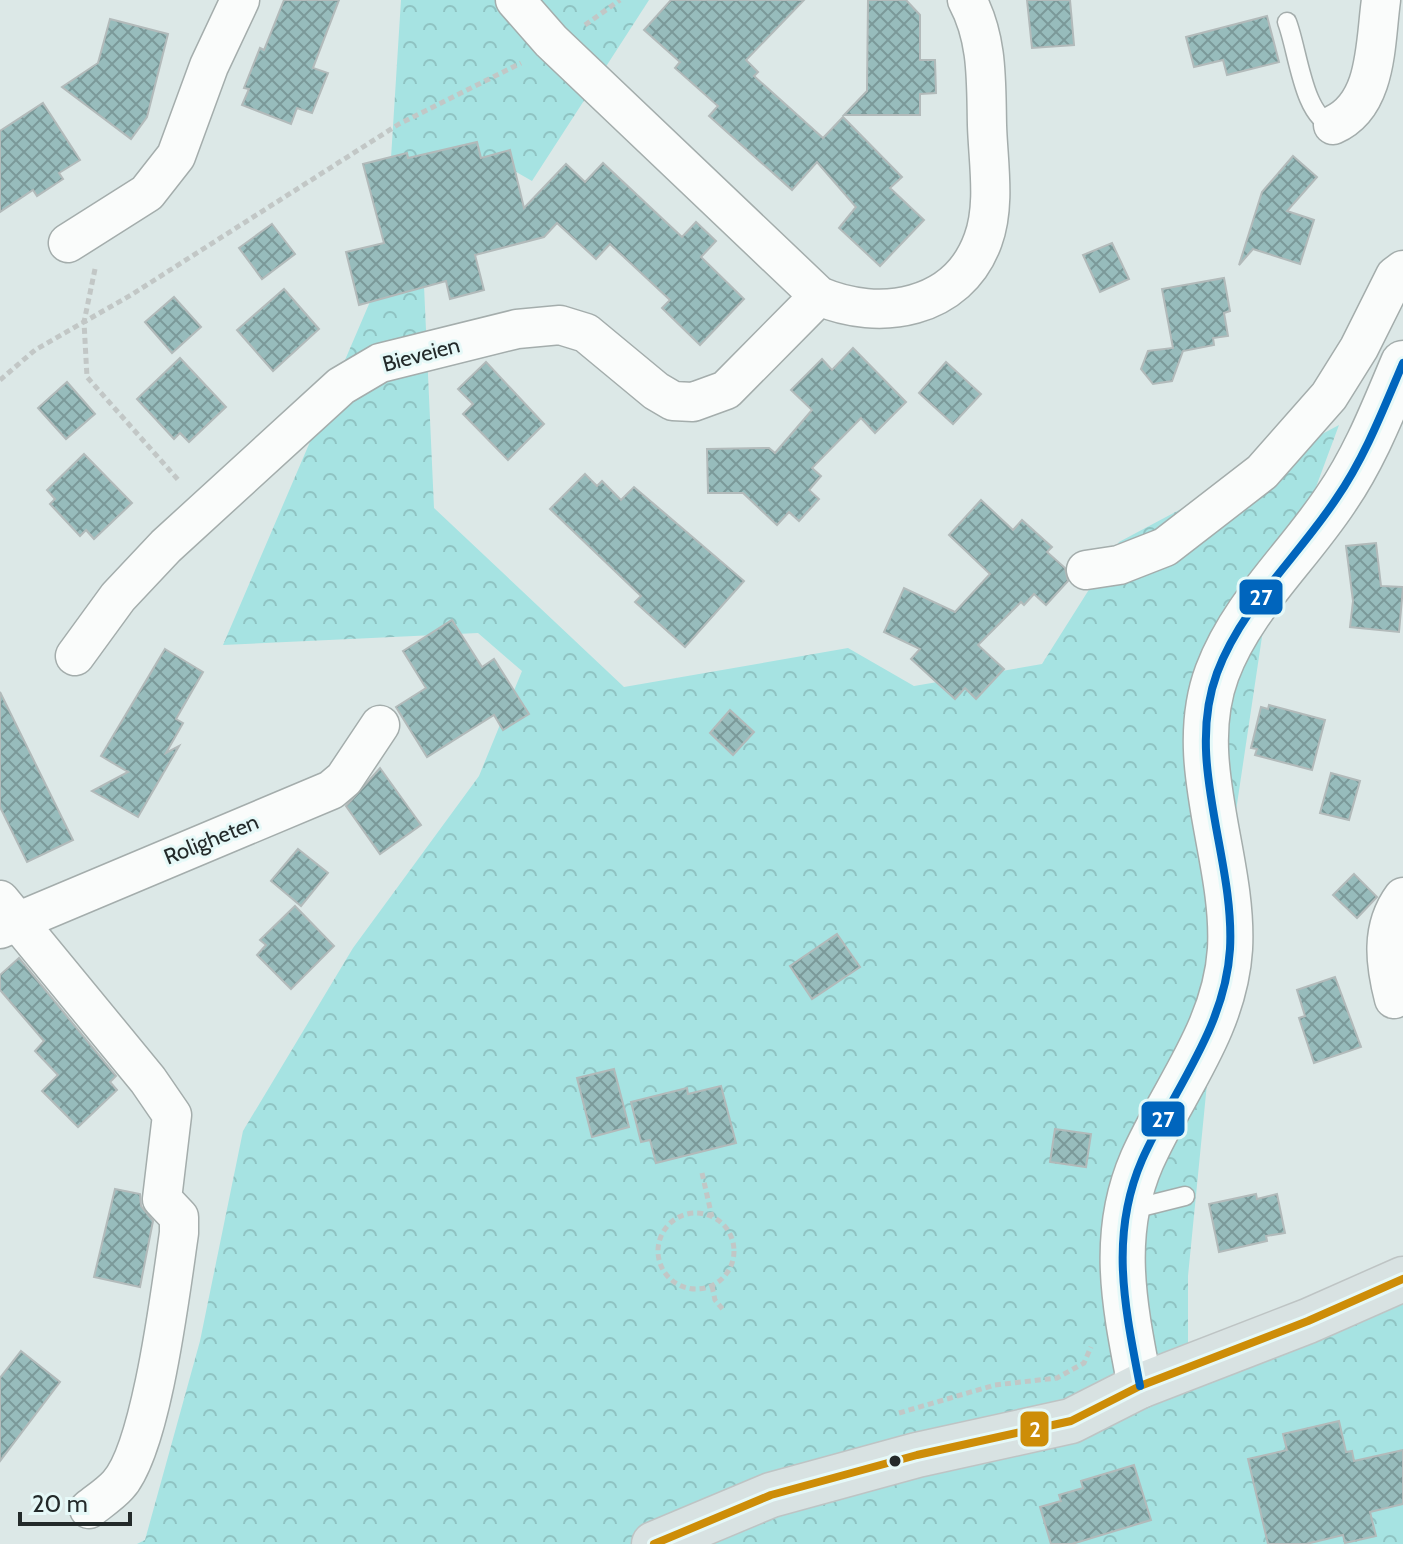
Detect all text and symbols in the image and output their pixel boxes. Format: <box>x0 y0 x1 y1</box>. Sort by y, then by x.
street label: Bieveien <box>379 331 463 378</box>
line badge: 27 <box>1238 578 1284 616</box>
text: 27 <box>1250 584 1273 611</box>
street label: Roligheten <box>160 808 263 871</box>
line badge: 27 <box>1140 1100 1186 1138</box>
text: 27 <box>1152 1106 1175 1133</box>
line badge: 2 <box>1019 1410 1050 1448</box>
text: 2 <box>1029 1416 1041 1443</box>
unlabelled marker <box>887 1453 903 1469</box>
scale bar <box>20 1476 130 1526</box>
text: 20 m <box>32 1489 88 1518</box>

